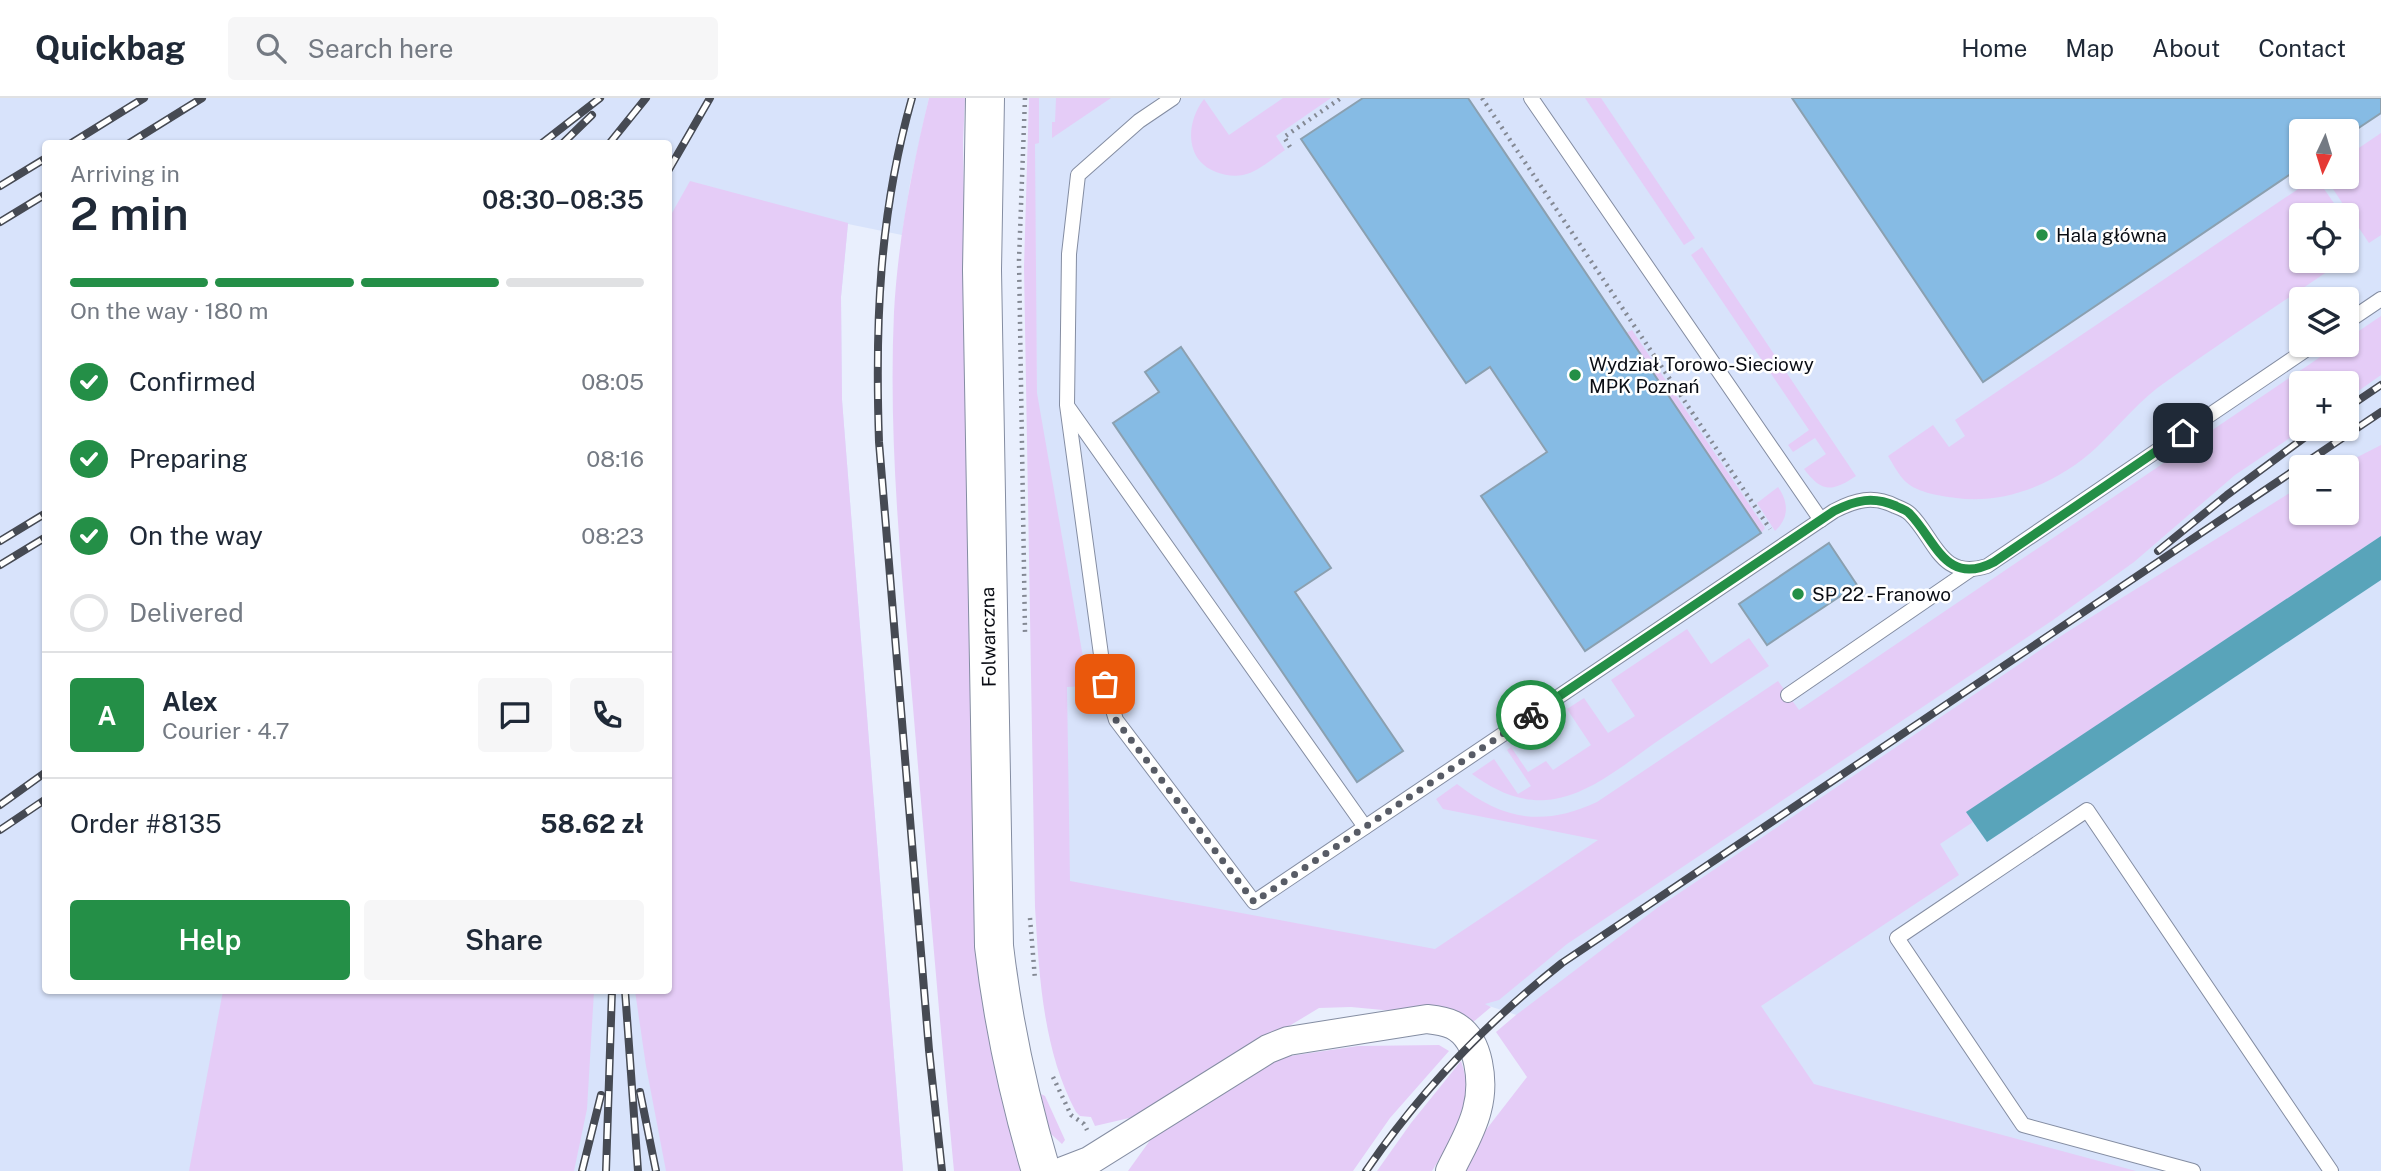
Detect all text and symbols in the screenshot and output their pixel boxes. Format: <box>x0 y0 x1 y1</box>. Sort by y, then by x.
search box <box>228 17 718 80</box>
text: Quickbag <box>35 29 186 67</box>
icon: search <box>252 29 290 67</box>
text: Search here <box>308 33 454 64</box>
text: Home <box>1961 34 2027 62</box>
text: Map <box>2065 34 2114 62</box>
text: About <box>2152 34 2220 62</box>
text: Contact <box>2258 34 2346 62</box>
north arrow <box>2289 119 2359 189</box>
map controls <box>2289 119 2359 525</box>
text: Arriving in <box>70 160 180 187</box>
text: 08:30–08:35 <box>482 184 644 215</box>
text: 2 min <box>70 186 189 240</box>
button: locate <box>2289 203 2359 273</box>
place label: Hala główna <box>2056 224 2167 246</box>
marker: Hala główna <box>2034 227 2050 243</box>
button: layers <box>2289 287 2359 357</box>
text: On the way · 180 m <box>70 297 268 324</box>
place label: Wydział Torowo-Sieciowy MPK Poznań <box>1589 353 1814 397</box>
icon: check <box>70 363 108 401</box>
text: Confirmed <box>129 366 256 397</box>
marker: Wydział Torowo-Sieciowy MPK Poznań <box>1567 367 1583 383</box>
text: 08:05 <box>581 368 644 395</box>
button: + <box>2289 371 2359 441</box>
pin <box>2153 403 2213 463</box>
icon: home <box>2164 414 2202 452</box>
icon: check <box>70 440 108 478</box>
text: Preparing <box>129 443 248 474</box>
text: 08:16 <box>586 445 644 472</box>
button: − <box>2289 455 2359 525</box>
icon: check <box>70 517 108 555</box>
text: On the way <box>129 520 263 551</box>
text: 08:23 <box>581 522 644 549</box>
place label: SP 22 - Franowo <box>1812 583 1951 605</box>
marker: SP 22 - Franowo <box>1790 586 1806 602</box>
street label: Folwarczna <box>976 587 1000 687</box>
text: Delivered <box>129 597 244 628</box>
pin <box>1075 654 1135 714</box>
icon: bag <box>1086 665 1124 703</box>
button: chat <box>478 678 552 752</box>
button: phone <box>570 678 644 752</box>
courier <box>1496 680 1566 750</box>
text: Alex <box>162 686 218 717</box>
icon: bike <box>1512 696 1550 734</box>
text: A <box>98 700 116 731</box>
text: Courier · 4.7 <box>162 717 290 744</box>
text: Order #8135 <box>70 808 222 839</box>
text: 58.62 zł <box>540 808 644 839</box>
button: Help <box>70 900 350 980</box>
button: Share <box>364 900 644 980</box>

